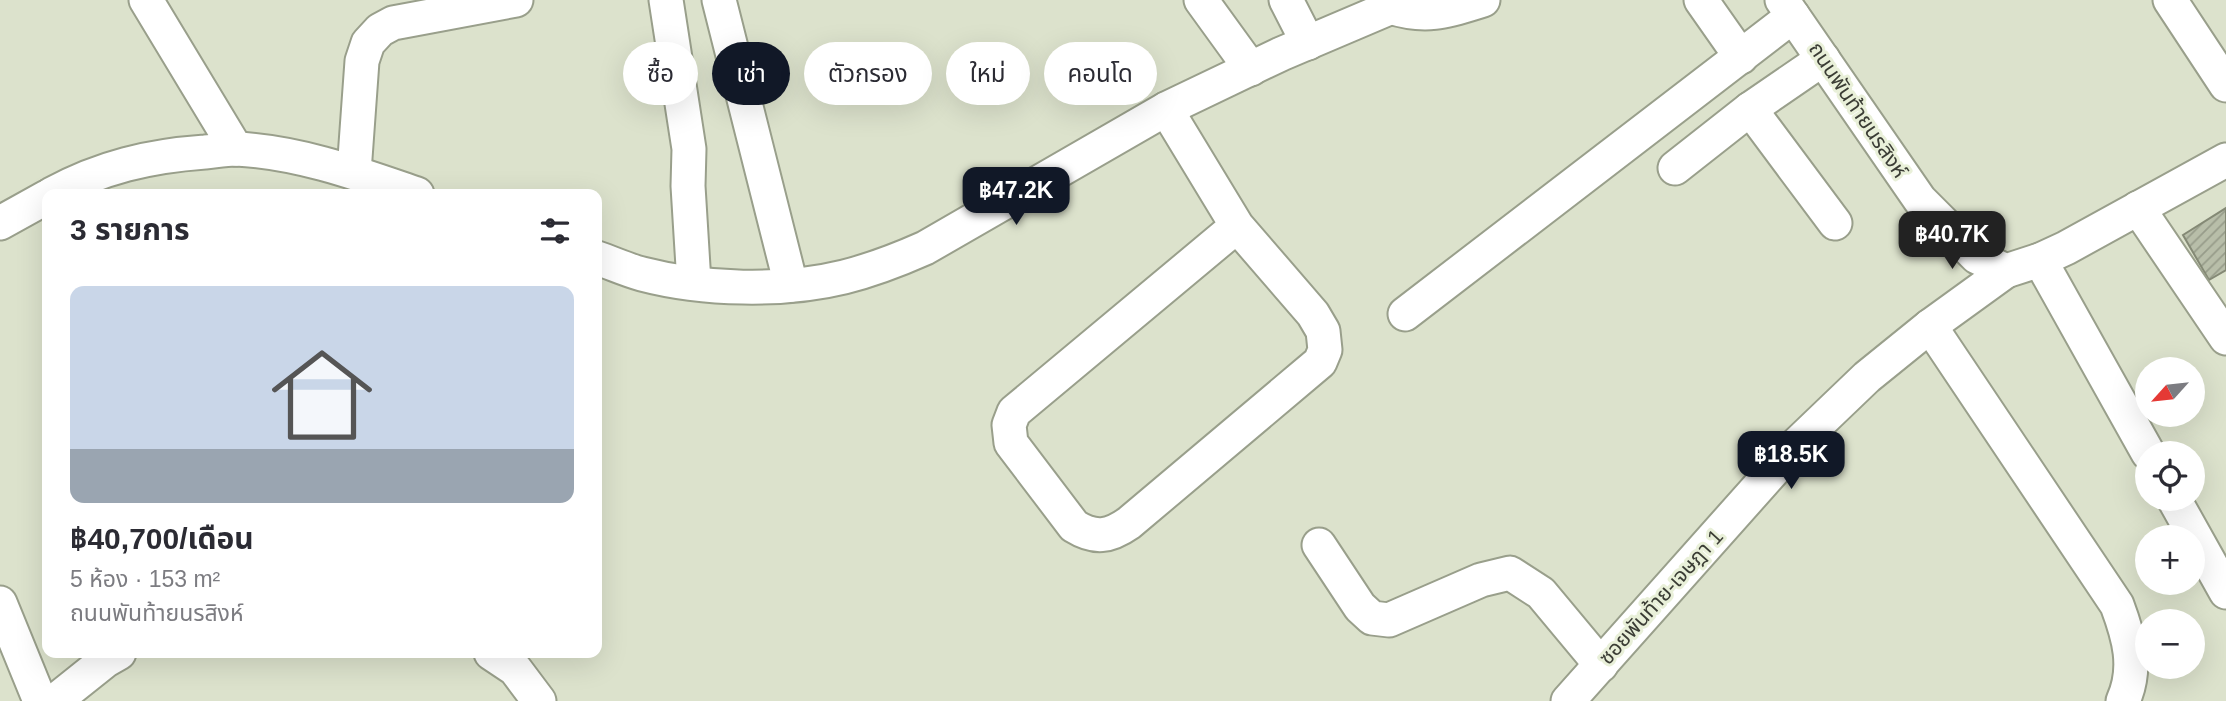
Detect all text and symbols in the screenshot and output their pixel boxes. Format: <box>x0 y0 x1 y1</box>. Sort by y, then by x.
street label: ถนนพันท้ายนรสิงห์ <box>1805 38 1912 182</box>
chip: ซื้อ <box>623 42 698 105</box>
chip: เช่า <box>712 42 790 105</box>
chip: ตัวกรอง <box>804 42 932 105</box>
chip: ใหม่ <box>946 42 1030 105</box>
chip: คอนโด <box>1044 42 1157 105</box>
pin: ฿47.2K <box>959 168 1073 227</box>
text: ฿47.2K <box>979 177 1053 203</box>
icon: filters <box>536 212 574 250</box>
pin: ฿40.7K <box>1895 212 2009 271</box>
text: 3 รายการ <box>70 213 190 246</box>
text: ฿40.7K <box>1915 221 1989 247</box>
icon: home <box>259 332 385 458</box>
north arrow <box>2135 357 2205 427</box>
map controls <box>2135 357 2205 679</box>
pin: ฿18.5K <box>1734 432 1848 491</box>
text: ฿18.5K <box>1754 441 1828 467</box>
button: locate <box>2135 441 2205 511</box>
text: ฿40,700/เดือน <box>70 522 254 555</box>
street label: ซอยพันท้าย-เจษฎา 1 <box>1594 525 1727 669</box>
button: + <box>2135 525 2205 595</box>
text: 5 ห้อง · 153 m² <box>70 566 220 592</box>
text: ถนนพันท้ายนรสิงห์ <box>70 600 243 626</box>
button: − <box>2135 609 2205 679</box>

